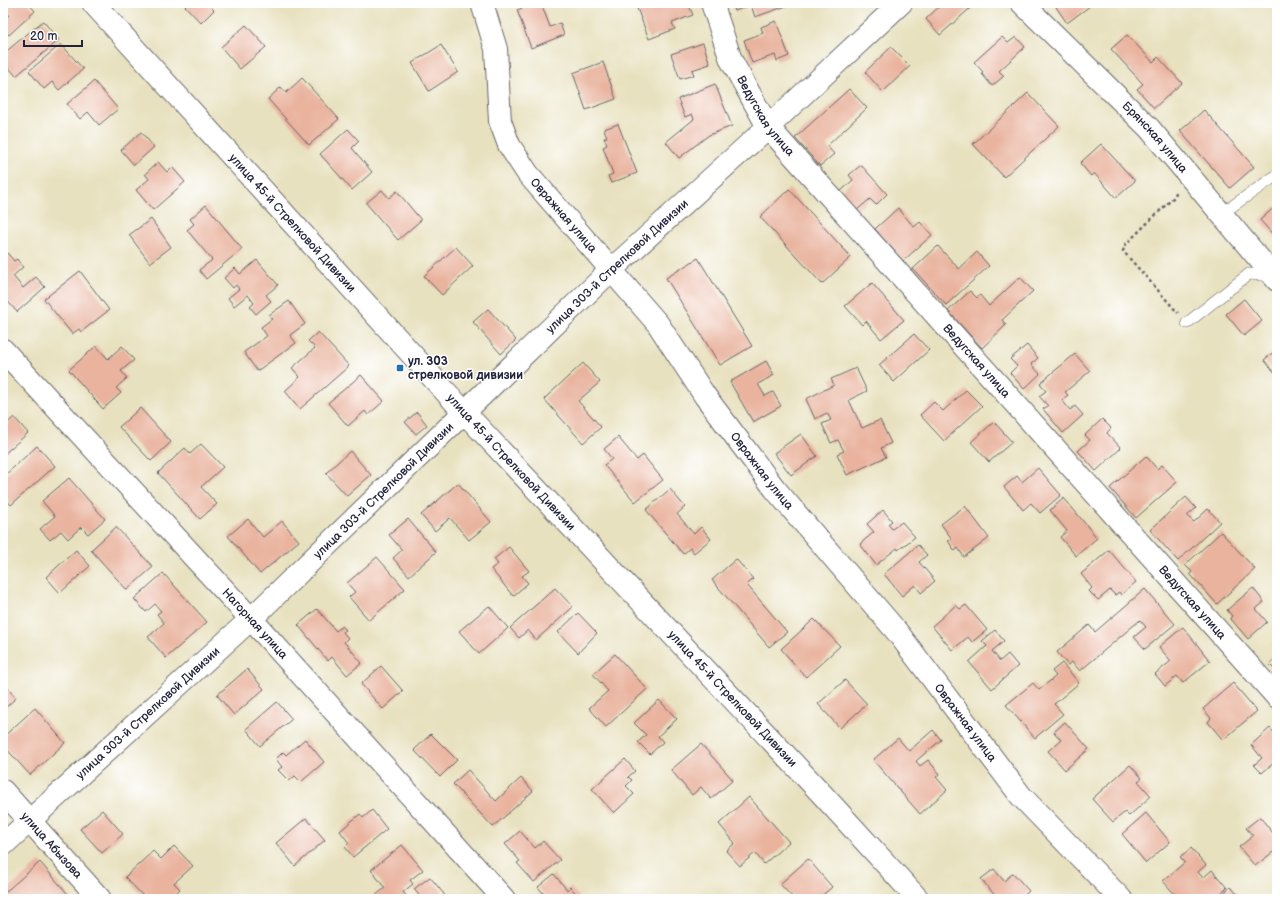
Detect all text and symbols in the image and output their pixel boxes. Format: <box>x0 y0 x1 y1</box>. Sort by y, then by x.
scale bar <box>24 22 82 48</box>
text: 20 m <box>30 29 57 44</box>
street label: Ведугская улица <box>733 73 797 159</box>
street label: Брянская улица <box>1119 99 1191 176</box>
street label: улица 45-й Стрелковой Дивизии <box>226 151 359 296</box>
street label: Овражная улица <box>527 175 600 256</box>
street label: улица 303-й Стрелковой Дивизии <box>543 196 692 337</box>
street label: Ведугская улица <box>939 321 1013 401</box>
place label: ул. 303 стрелковой дивизии <box>408 354 523 383</box>
marker: ул. 303 стрелковой дивизии <box>395 363 405 373</box>
street label: улица 45-й Стрелковой Дивизии <box>443 391 578 534</box>
street label: улица 303-й Стрелковой Дивизии <box>311 420 457 562</box>
street label: Овражная улица <box>727 429 796 513</box>
street label: Ведугская улица <box>1155 563 1229 643</box>
street label: Нагорная улица <box>219 585 291 662</box>
street label: улица 45-й Стрелковой Дивизии <box>665 628 800 770</box>
street label: улица 303-й Стрелковой Дивизии <box>73 644 223 783</box>
street label: Овражная улица <box>931 681 1000 765</box>
street label: улица Абызова <box>18 809 85 882</box>

